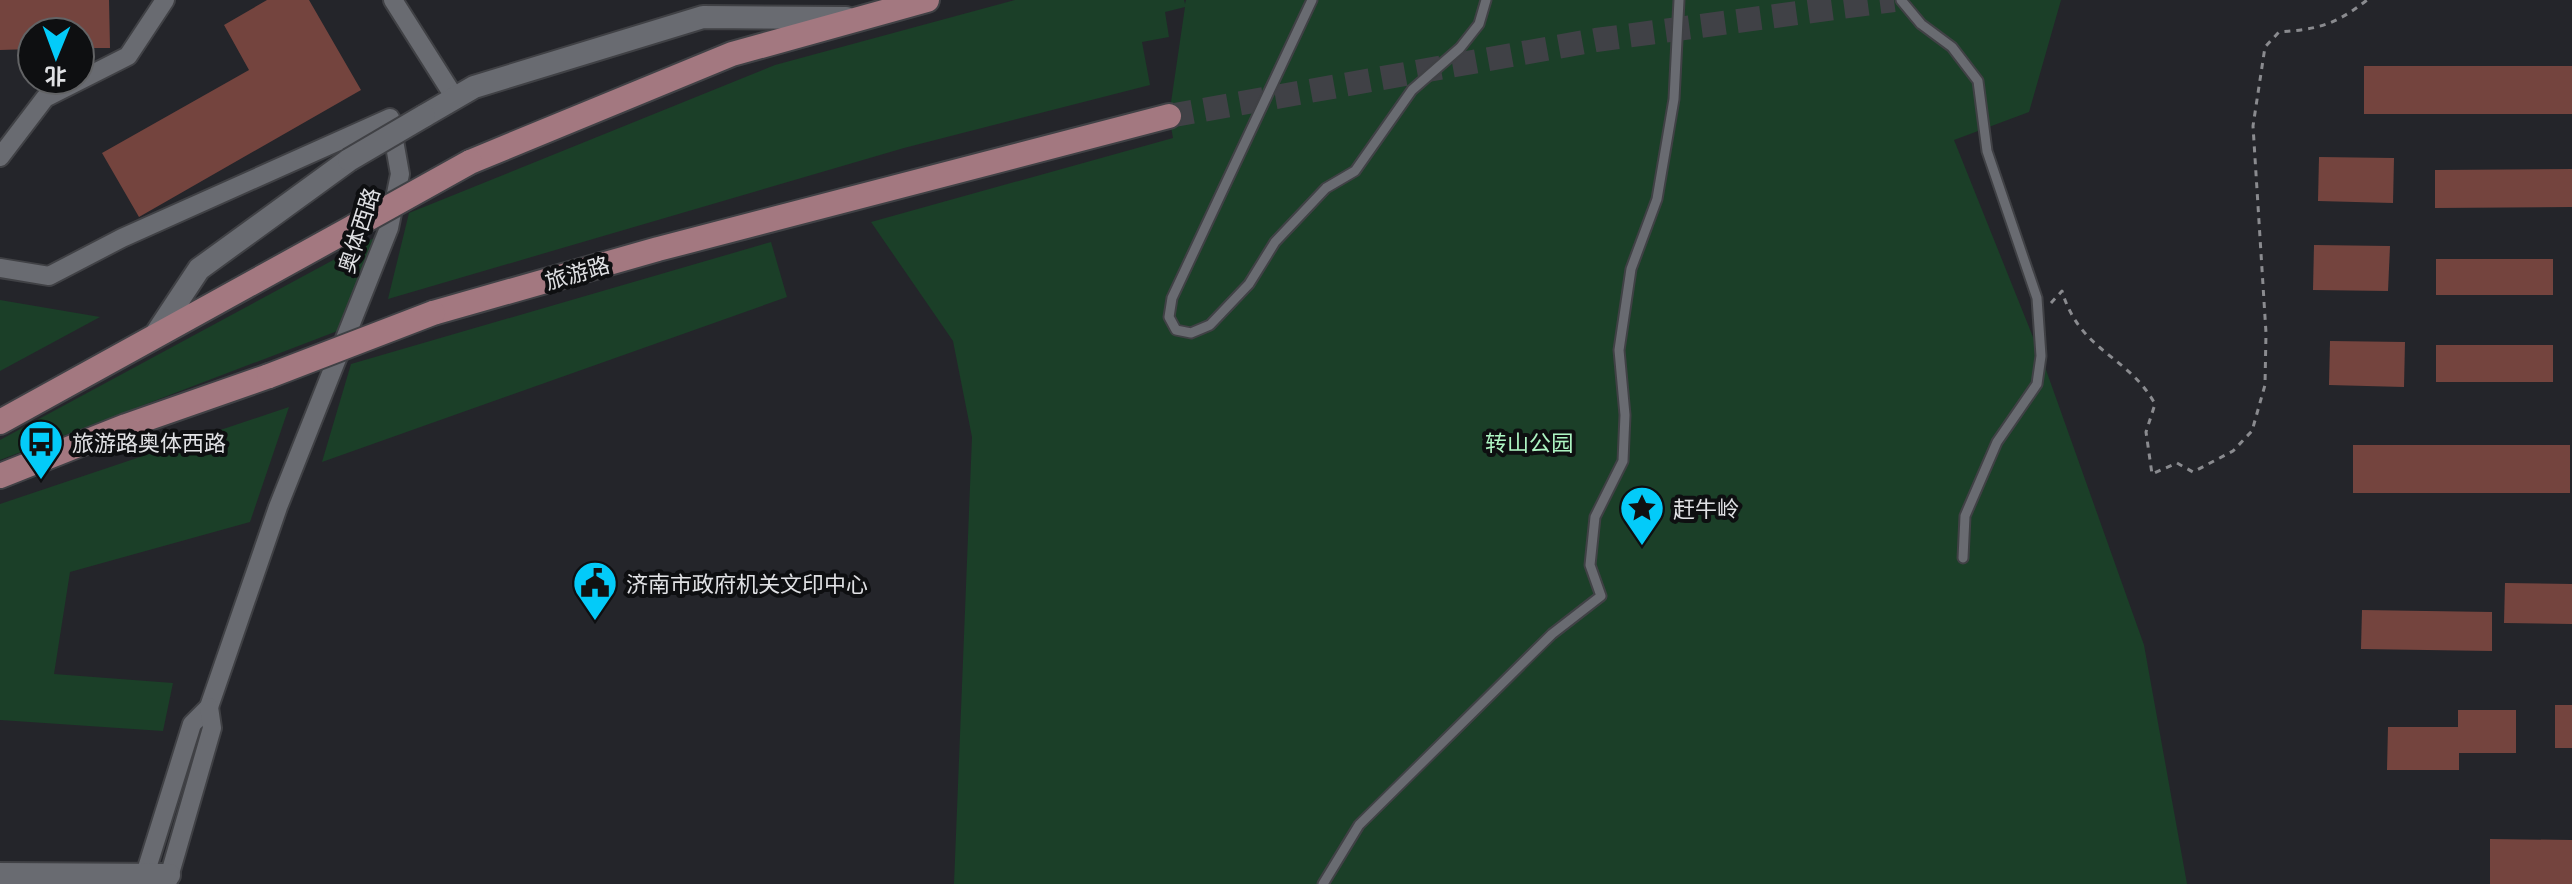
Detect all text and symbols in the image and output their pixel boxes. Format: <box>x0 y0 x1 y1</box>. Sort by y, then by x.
north arrow <box>16 16 96 96</box>
text: 北 <box>44 62 67 92</box>
street label: 奥体西路 <box>330 184 386 276</box>
street label: 旅游路 <box>541 248 613 296</box>
bus stop icon: 旅游路奥体西路 <box>17 418 65 481</box>
place label: 旅游路奥体西路 <box>72 427 226 457</box>
park label: 转山公园 <box>1485 427 1573 457</box>
place icon: 赶牛岭 <box>1618 484 1666 547</box>
place label: 赶牛岭 <box>1673 493 1739 523</box>
public building icon: 济南市政府机关文印中心 <box>571 559 619 622</box>
place label: 济南市政府机关文印中心 <box>626 568 868 598</box>

